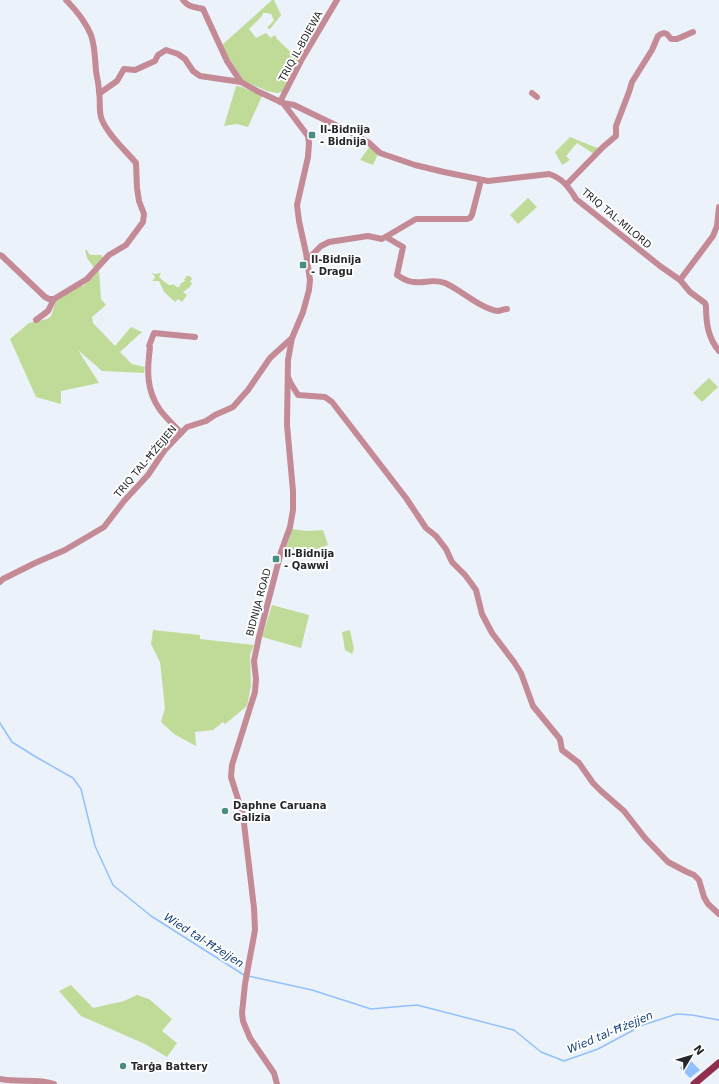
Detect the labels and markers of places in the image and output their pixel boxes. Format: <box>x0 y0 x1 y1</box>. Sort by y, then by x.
place label: Il-Bidnija - Bidnija <box>320 124 370 147</box>
marker: Il-Bidnija - Bidnija <box>307 130 317 140</box>
place label: Il-Bidnija - Dragu <box>311 254 361 277</box>
marker: Il-Bidnija - Dragu <box>298 260 308 270</box>
place label: Il-Bidnija - Qawwi <box>284 548 334 571</box>
marker: Il-Bidnija - Qawwi <box>271 554 281 564</box>
place label: Daphne Caruana Galizia <box>233 800 326 823</box>
marker: Daphne Caruana Galizia <box>220 806 230 816</box>
marker: Tarġa Battery <box>118 1061 128 1071</box>
place label: Tarġa Battery <box>131 1061 208 1072</box>

